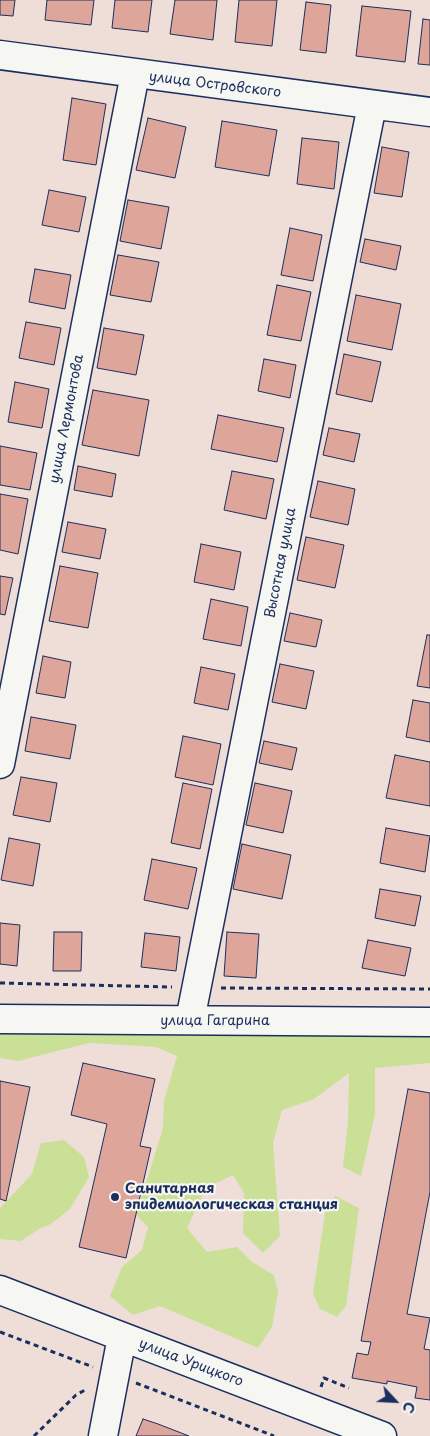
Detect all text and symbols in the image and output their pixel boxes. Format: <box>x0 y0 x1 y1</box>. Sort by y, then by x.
street label: улица Островского <box>148 69 282 101</box>
street label: улица Лермонтова <box>46 353 88 485</box>
street label: Высотная улица <box>262 506 300 620</box>
street label: улица Гагарина <box>160 1013 270 1029</box>
place label: Санитарная эпидемиологическая станция <box>125 1181 338 1214</box>
marker: Санитарная эпидемиологическая станция <box>109 1191 121 1203</box>
street label: улица Урицкого <box>136 1335 246 1391</box>
north arrow <box>370 1376 420 1426</box>
text: С <box>397 1398 421 1417</box>

